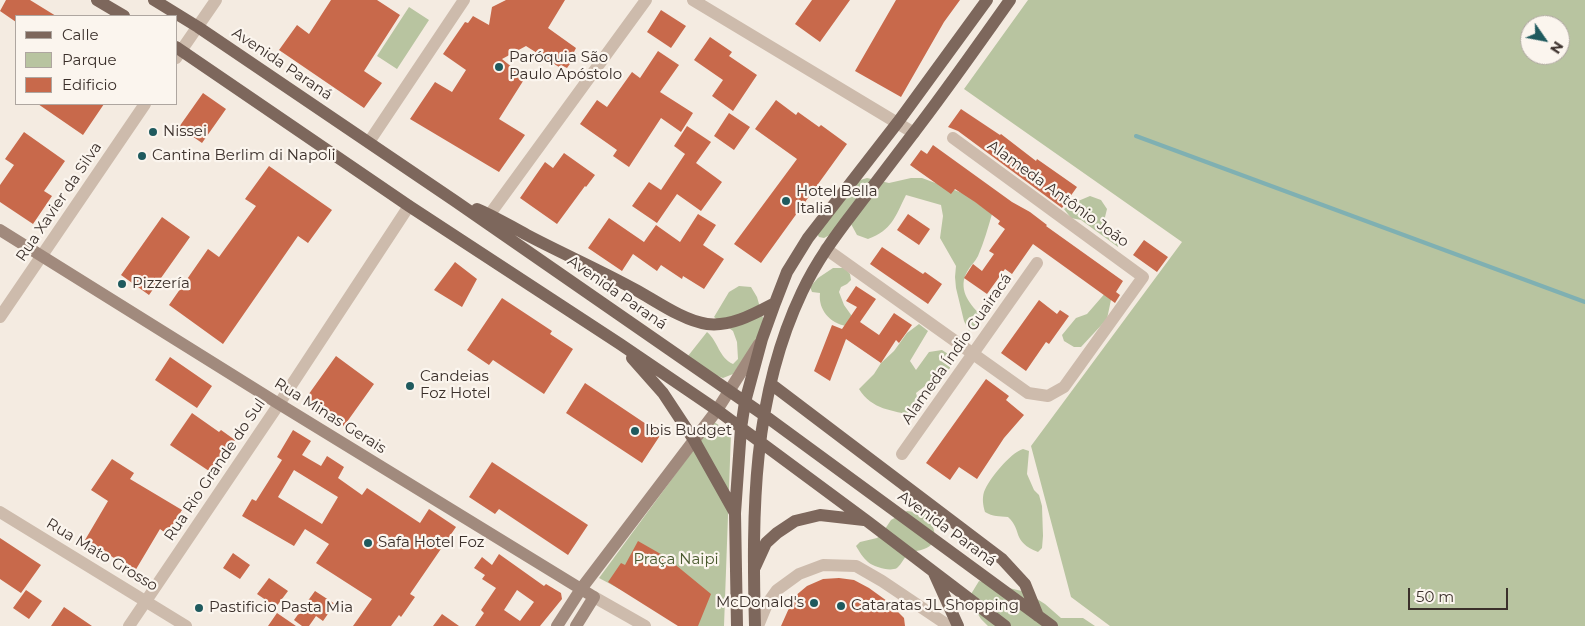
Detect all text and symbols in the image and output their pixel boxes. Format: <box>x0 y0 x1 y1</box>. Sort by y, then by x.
legend <box>15 15 178 105</box>
north arrow <box>1520 15 1570 65</box>
street label: Avenida Paraná <box>228 24 336 104</box>
text: Calle <box>62 25 99 44</box>
text: N <box>1546 38 1567 57</box>
place label: Paróquia São Paulo Apóstolo <box>509 49 622 84</box>
text: Parque <box>62 50 117 69</box>
marker: Paróquia São Paulo Apóstolo <box>493 61 505 73</box>
text: Edificio <box>62 75 117 94</box>
place label: Nissei <box>163 123 207 141</box>
marker: Nissei <box>147 126 159 138</box>
street label: Alameda Antônio João <box>984 137 1132 251</box>
street label: Rua Xavier da Silva <box>12 139 106 265</box>
place label: Cantina Berlim di Napoli <box>152 147 336 165</box>
marker: Cantina Berlim di Napoli <box>136 150 148 162</box>
place label: Hotel Bella Italia <box>796 183 878 218</box>
marker: Hotel Bella Italia <box>780 195 792 207</box>
street label: Avenida Paraná <box>564 252 670 334</box>
street label: Alameda Índio Guairacá <box>898 270 1016 428</box>
place label: Pizzería <box>132 275 190 293</box>
marker: Pizzería <box>116 278 128 290</box>
place label: Candeias Foz Hotel <box>420 368 491 403</box>
street label: Rua Minas Gerais <box>271 374 389 458</box>
marker: Candeias Foz Hotel <box>404 380 416 392</box>
street label: Rua Rio Grande do Sul <box>161 395 269 545</box>
place label: Ibis Budget <box>645 422 732 440</box>
marker: Ibis Budget <box>629 425 641 437</box>
street label: Avenida Paraná <box>894 487 1000 571</box>
street label: Rua Mato Grosso <box>43 515 161 595</box>
place label: Safa Hotel Foz <box>378 534 484 552</box>
marker: Safa Hotel Foz <box>362 537 374 549</box>
park label: Praça Naipi <box>633 551 719 569</box>
scale bar <box>1410 578 1510 610</box>
text: 50 m <box>1416 587 1454 606</box>
place label: McDonald's <box>716 594 804 612</box>
marker: McDonald's <box>808 597 820 609</box>
place label: Cataratas JL Shopping <box>851 597 1019 615</box>
place label: Pastificio Pasta Mia <box>209 599 353 617</box>
marker: Cataratas JL Shopping <box>835 600 847 612</box>
marker: Pastificio Pasta Mia <box>193 602 205 614</box>

